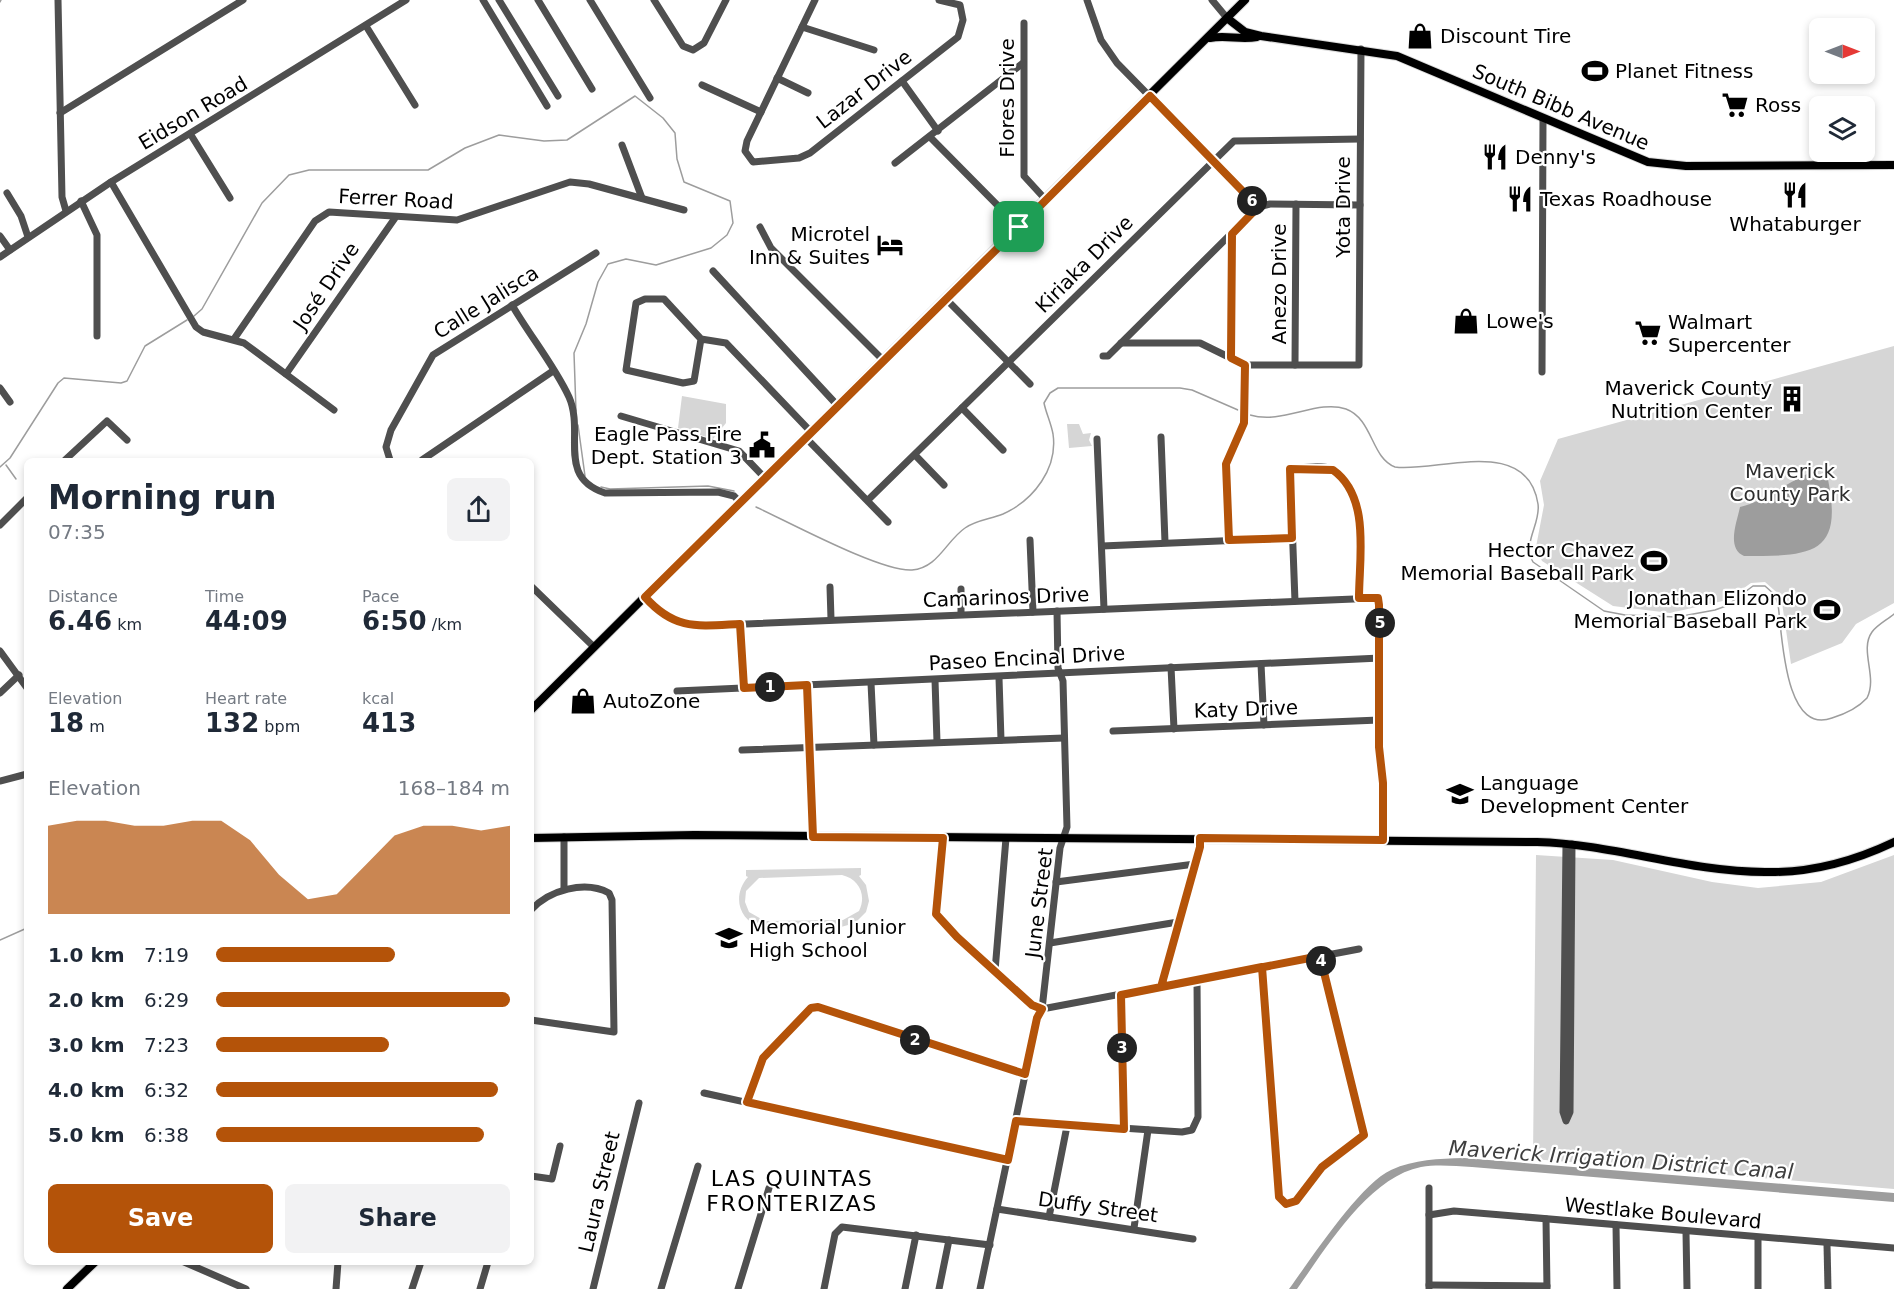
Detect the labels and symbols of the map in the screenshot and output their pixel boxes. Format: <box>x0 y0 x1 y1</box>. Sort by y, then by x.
north arrow <box>1809 18 1875 84</box>
shop icon: Discount Tire <box>1405 21 1435 51</box>
place label: Discount Tire <box>1440 24 1571 48</box>
street label: Flores Drive <box>995 38 1019 158</box>
street label: Lazar Drive <box>812 44 916 134</box>
sports icon: Planet Fitness <box>1580 56 1610 86</box>
street label: South Bibb Avenue <box>1469 59 1653 155</box>
place label: Planet Fitness <box>1615 59 1753 83</box>
street label: Eidson Road <box>134 71 252 155</box>
supermarket icon: Ross <box>1720 90 1750 120</box>
place label: Ross <box>1755 93 1801 117</box>
restaurant icon: Denny's <box>1480 142 1510 172</box>
place label: Denny's <box>1515 145 1596 169</box>
street label: Yota Drive <box>1331 156 1355 259</box>
restaurant icon: Whataburger <box>1780 180 1810 210</box>
street label: Ferrer Road <box>338 184 454 214</box>
restaurant icon: Texas Roadhouse <box>1505 184 1535 214</box>
pin: 6 <box>1237 186 1267 216</box>
place label: Texas Roadhouse <box>1539 187 1712 211</box>
pin <box>993 201 1044 252</box>
street label: Kiriaka Drive <box>1030 210 1138 318</box>
place label: Whataburger <box>1729 212 1861 236</box>
place label: Microtel Inn & Suites <box>749 222 870 269</box>
street label: Anezo Drive <box>1267 223 1291 345</box>
hotel icon: Microtel Inn & Suites <box>875 230 905 260</box>
street label: José Drive <box>287 238 364 336</box>
street label: Calle Jalisca <box>429 260 543 344</box>
shop icon: Lowe's <box>1451 306 1481 336</box>
place label: Lowe's <box>1486 309 1554 333</box>
place label: Walmart Supercenter <box>1668 310 1791 357</box>
supermarket icon: Walmart Supercenter <box>1633 318 1663 348</box>
place label: Maverick County Nutrition Center <box>1604 376 1773 423</box>
building icon: Maverick County Nutrition Center <box>1777 384 1807 414</box>
place label: Eagle Pass Fire Dept. Station 3 <box>591 422 742 469</box>
public building icon: Eagle Pass Fire Dept. Station 3 <box>747 430 777 460</box>
park label: Maverick County Park <box>1730 459 1851 506</box>
place label: Hector Chavez Memorial Baseball Park <box>1400 538 1634 585</box>
sports icon: Hector Chavez Memorial Baseball Park <box>1639 546 1669 576</box>
street label: Camarinos Drive <box>922 582 1090 612</box>
place label: Jonathan Elizondo Memorial Baseball Park <box>1573 586 1807 633</box>
sports icon: Jonathan Elizondo Memorial Baseball Park <box>1812 595 1842 625</box>
pin: 5 <box>1365 608 1395 638</box>
street label: Paseo Encinal Drive <box>928 641 1126 675</box>
pin: 1 <box>755 672 785 702</box>
shop icon: AutoZone <box>568 686 598 716</box>
place label: AutoZone <box>603 689 700 713</box>
street label: Katy Drive <box>1193 695 1299 723</box>
place label: Language Development Center <box>1480 771 1689 818</box>
school or university icon: Language Development Center <box>1445 779 1475 809</box>
street label: June Street <box>1020 846 1058 961</box>
place label: Memorial Junior High School <box>749 915 906 962</box>
school or university icon: Memorial Junior High School <box>714 923 744 953</box>
pin: 4 <box>1306 946 1336 976</box>
pin: 2 <box>900 1025 930 1055</box>
pin: 3 <box>1107 1033 1137 1063</box>
street label: Laura Street <box>573 1129 625 1255</box>
water label: Maverick Irrigation District Canal <box>1448 1136 1794 1184</box>
district label: LAS QUINTAS FRONTERIZAS <box>706 1166 878 1216</box>
street label: Duffy Street <box>1037 1187 1160 1227</box>
street label: Westlake Boulevard <box>1563 1192 1763 1234</box>

